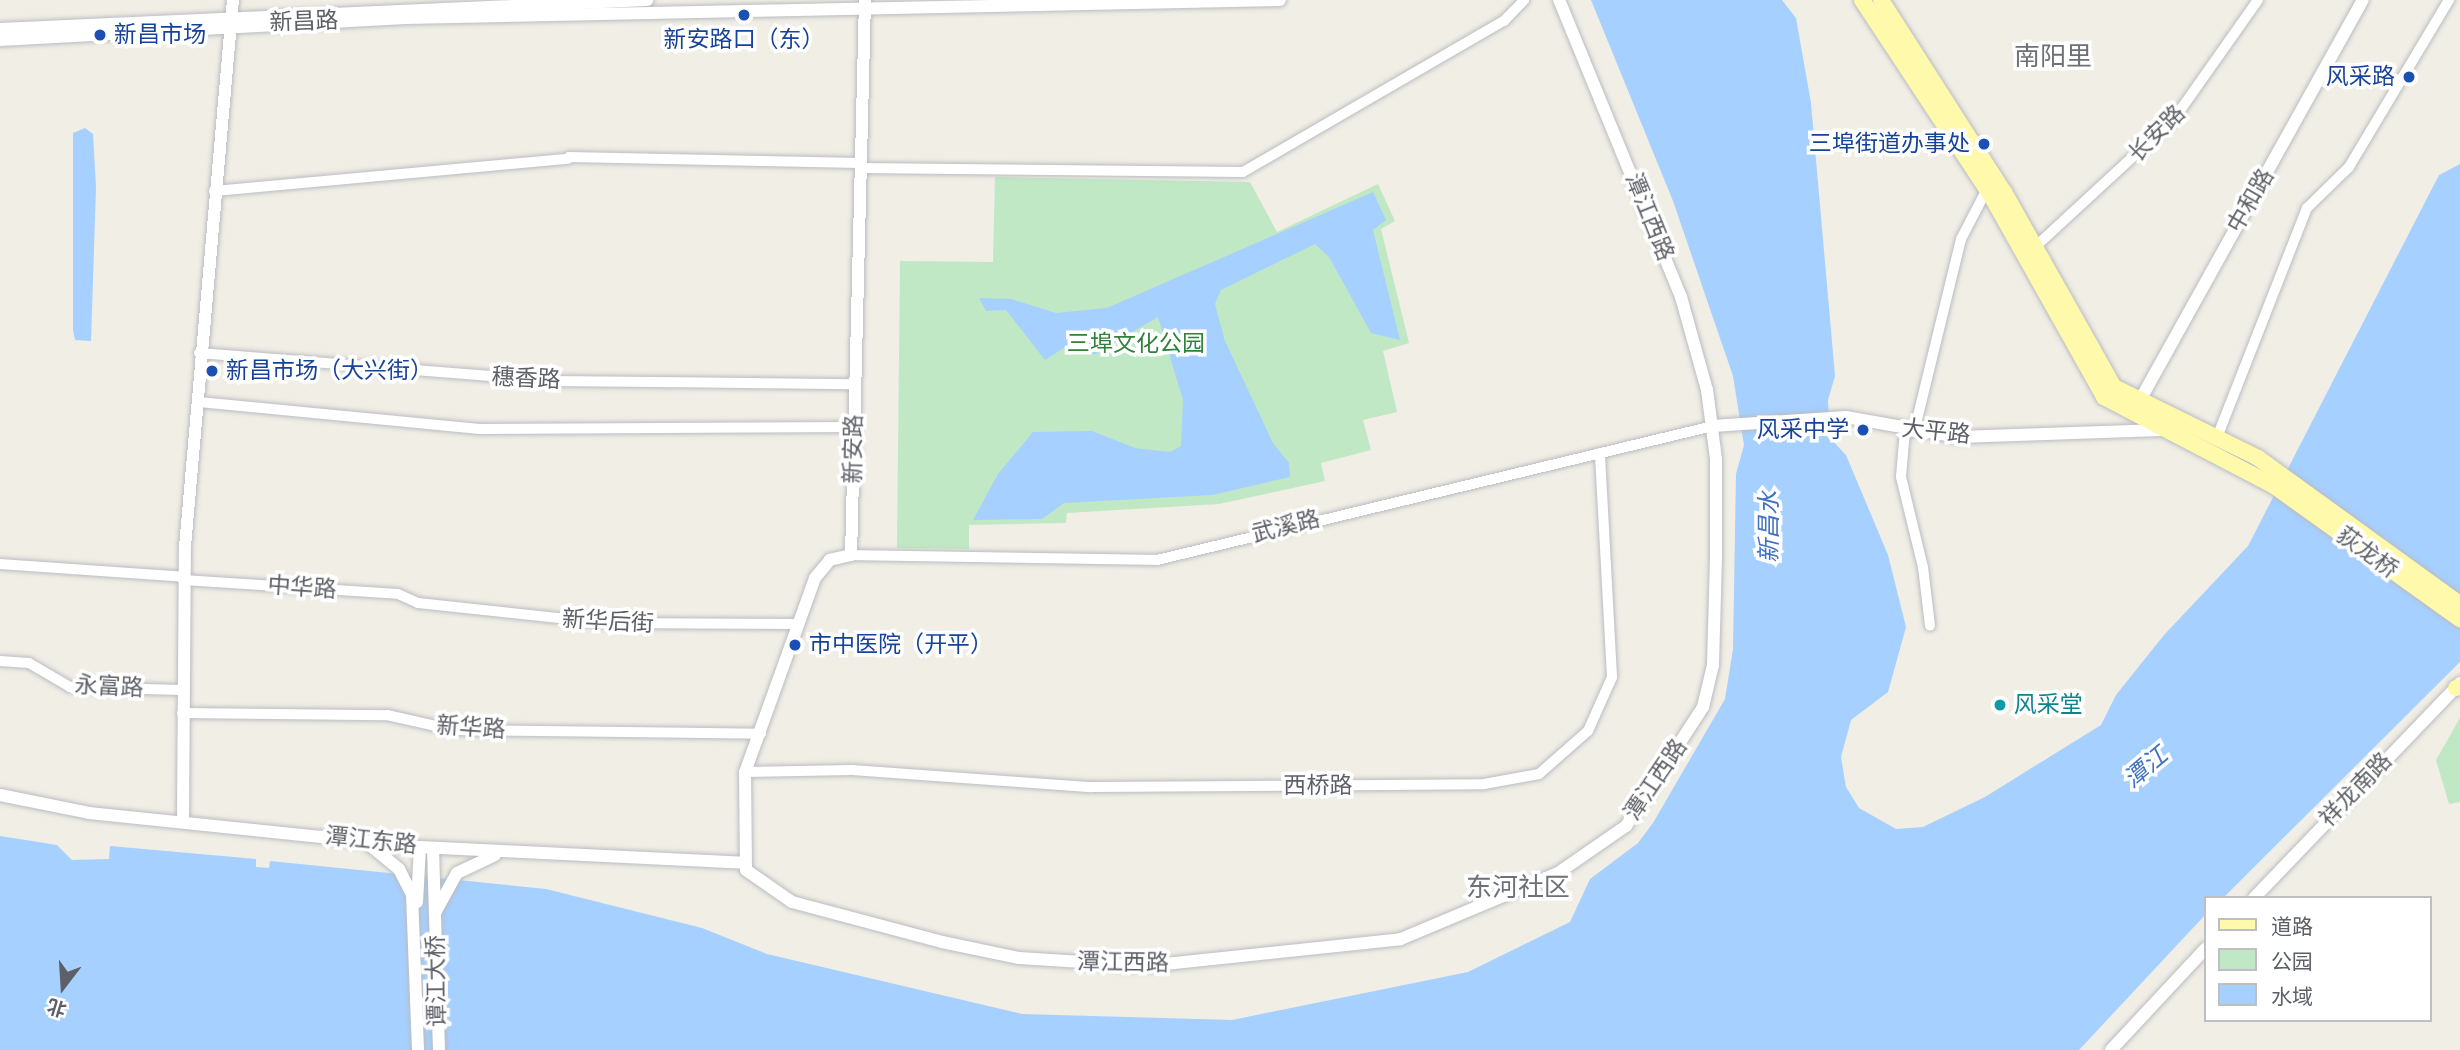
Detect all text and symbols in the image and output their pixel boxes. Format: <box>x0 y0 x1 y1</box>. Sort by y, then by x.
street label: 新昌路 <box>269 7 339 37</box>
marker: 新安路口（东） <box>736 7 752 23</box>
place label: 新昌市场 <box>114 21 206 49</box>
place label: 新安路口（东） <box>664 26 824 54</box>
marker: 新昌市场 <box>92 27 108 43</box>
district label: 南阳里 <box>2014 41 2092 73</box>
place label: 风采路 <box>2326 63 2395 91</box>
marker: 风采路 <box>2401 69 2417 85</box>
street label: 长安路 <box>2123 100 2191 168</box>
place label: 三埠街道办事处 <box>1809 130 1970 158</box>
marker: 三埠街道办事处 <box>1976 136 1992 152</box>
street label: 中和路 <box>2222 164 2280 238</box>
street label: 潭江西路 <box>1619 169 1679 265</box>
park label: 三埠文化公园 <box>1067 330 1205 358</box>
place label: 新昌市场（大兴街） <box>226 357 433 385</box>
marker: 新昌市场（大兴街） <box>204 363 220 379</box>
street label: 穗香路 <box>491 363 561 395</box>
street label: 新安路 <box>840 414 868 484</box>
street label: 大平路 <box>1900 415 1972 449</box>
place label: 风采中学 <box>1757 416 1849 444</box>
marker: 风采中学 <box>1855 422 1871 438</box>
water label: 新昌水 <box>1756 491 1784 563</box>
street label: 武溪路 <box>1249 505 1323 549</box>
street label: 荻龙桥 <box>2331 522 2403 584</box>
street label: 中华路 <box>267 572 337 604</box>
street label: 新华后街 <box>561 606 655 638</box>
place label: 市中医院（开平） <box>809 631 993 659</box>
marker: 市中医院（开平） <box>787 637 803 653</box>
street label: 永富路 <box>74 671 144 703</box>
place label: 风采堂 <box>2014 691 2083 719</box>
marker: 风采堂 <box>1992 697 2008 713</box>
street label: 新华路 <box>436 712 506 744</box>
street label: 潭江西路 <box>1619 734 1693 826</box>
water label: 潭江 <box>2118 742 2174 794</box>
street label: 祥龙南路 <box>2314 747 2398 833</box>
street label: 西桥路 <box>1284 772 1352 800</box>
street label: 潭江东路 <box>324 822 418 860</box>
district label: 东河社区 <box>1466 872 1570 904</box>
legend <box>2204 896 2432 1022</box>
text: 道路 <box>2271 915 2313 940</box>
street label: 谭江大桥 <box>422 935 452 1027</box>
street label: 潭江西路 <box>1077 948 1169 978</box>
text: 公园 <box>2271 950 2313 975</box>
north arrow <box>28 952 98 1022</box>
text: 水域 <box>2271 985 2313 1010</box>
text: 北 <box>45 994 69 1020</box>

